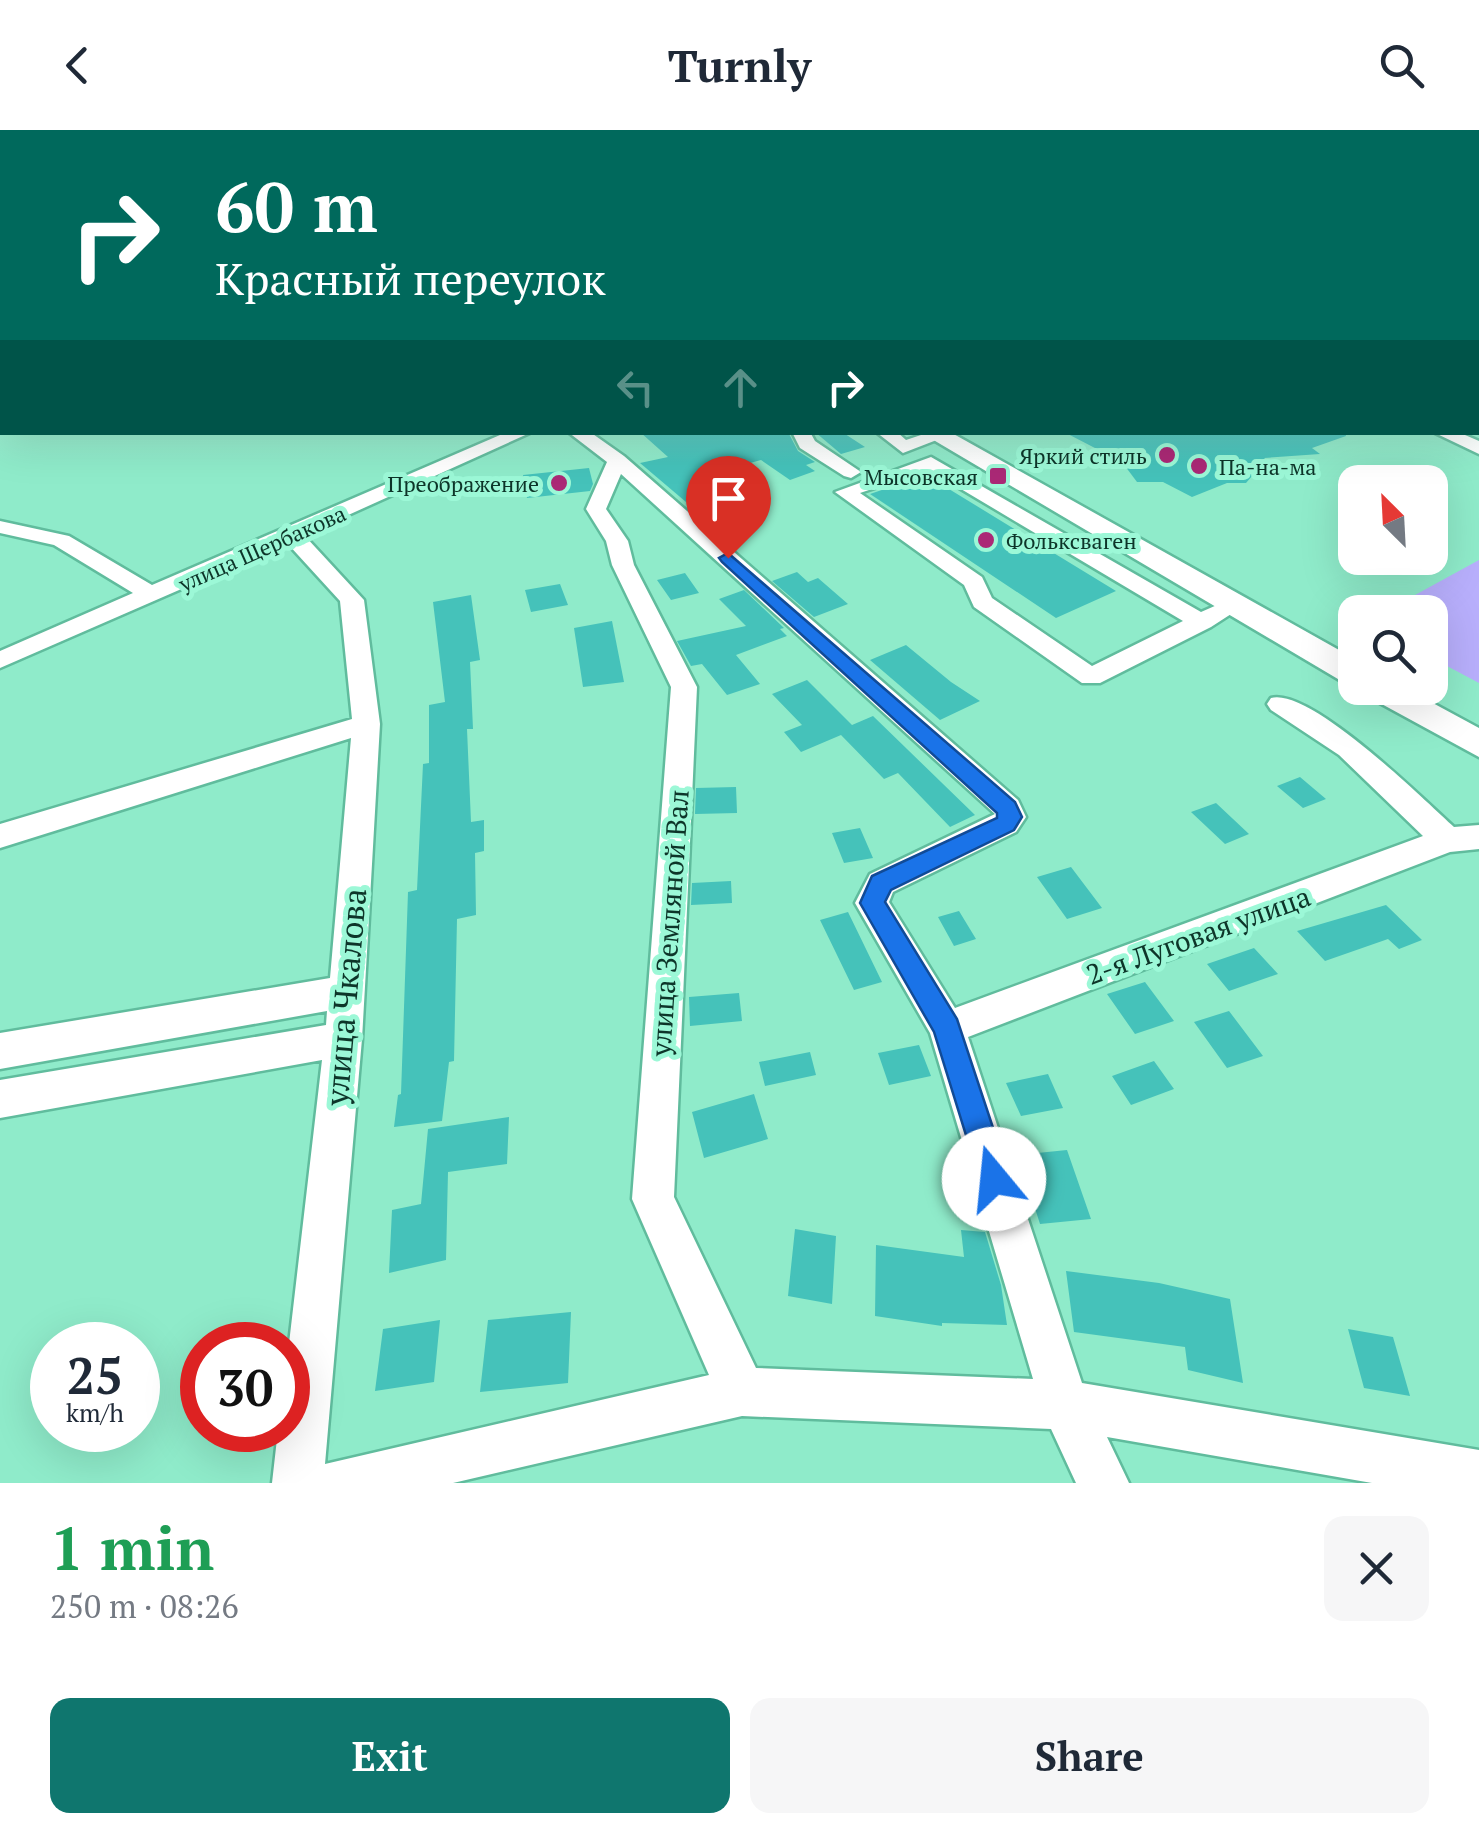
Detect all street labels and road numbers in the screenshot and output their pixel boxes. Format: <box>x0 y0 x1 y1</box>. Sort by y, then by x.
street label: улица Щербакова <box>173 498 350 598</box>
street label: улица Земляной Вал <box>641 788 697 1059</box>
street label: 2-я Луговая улица <box>1081 877 1315 993</box>
street label: улица Чкалова <box>314 887 375 1108</box>

